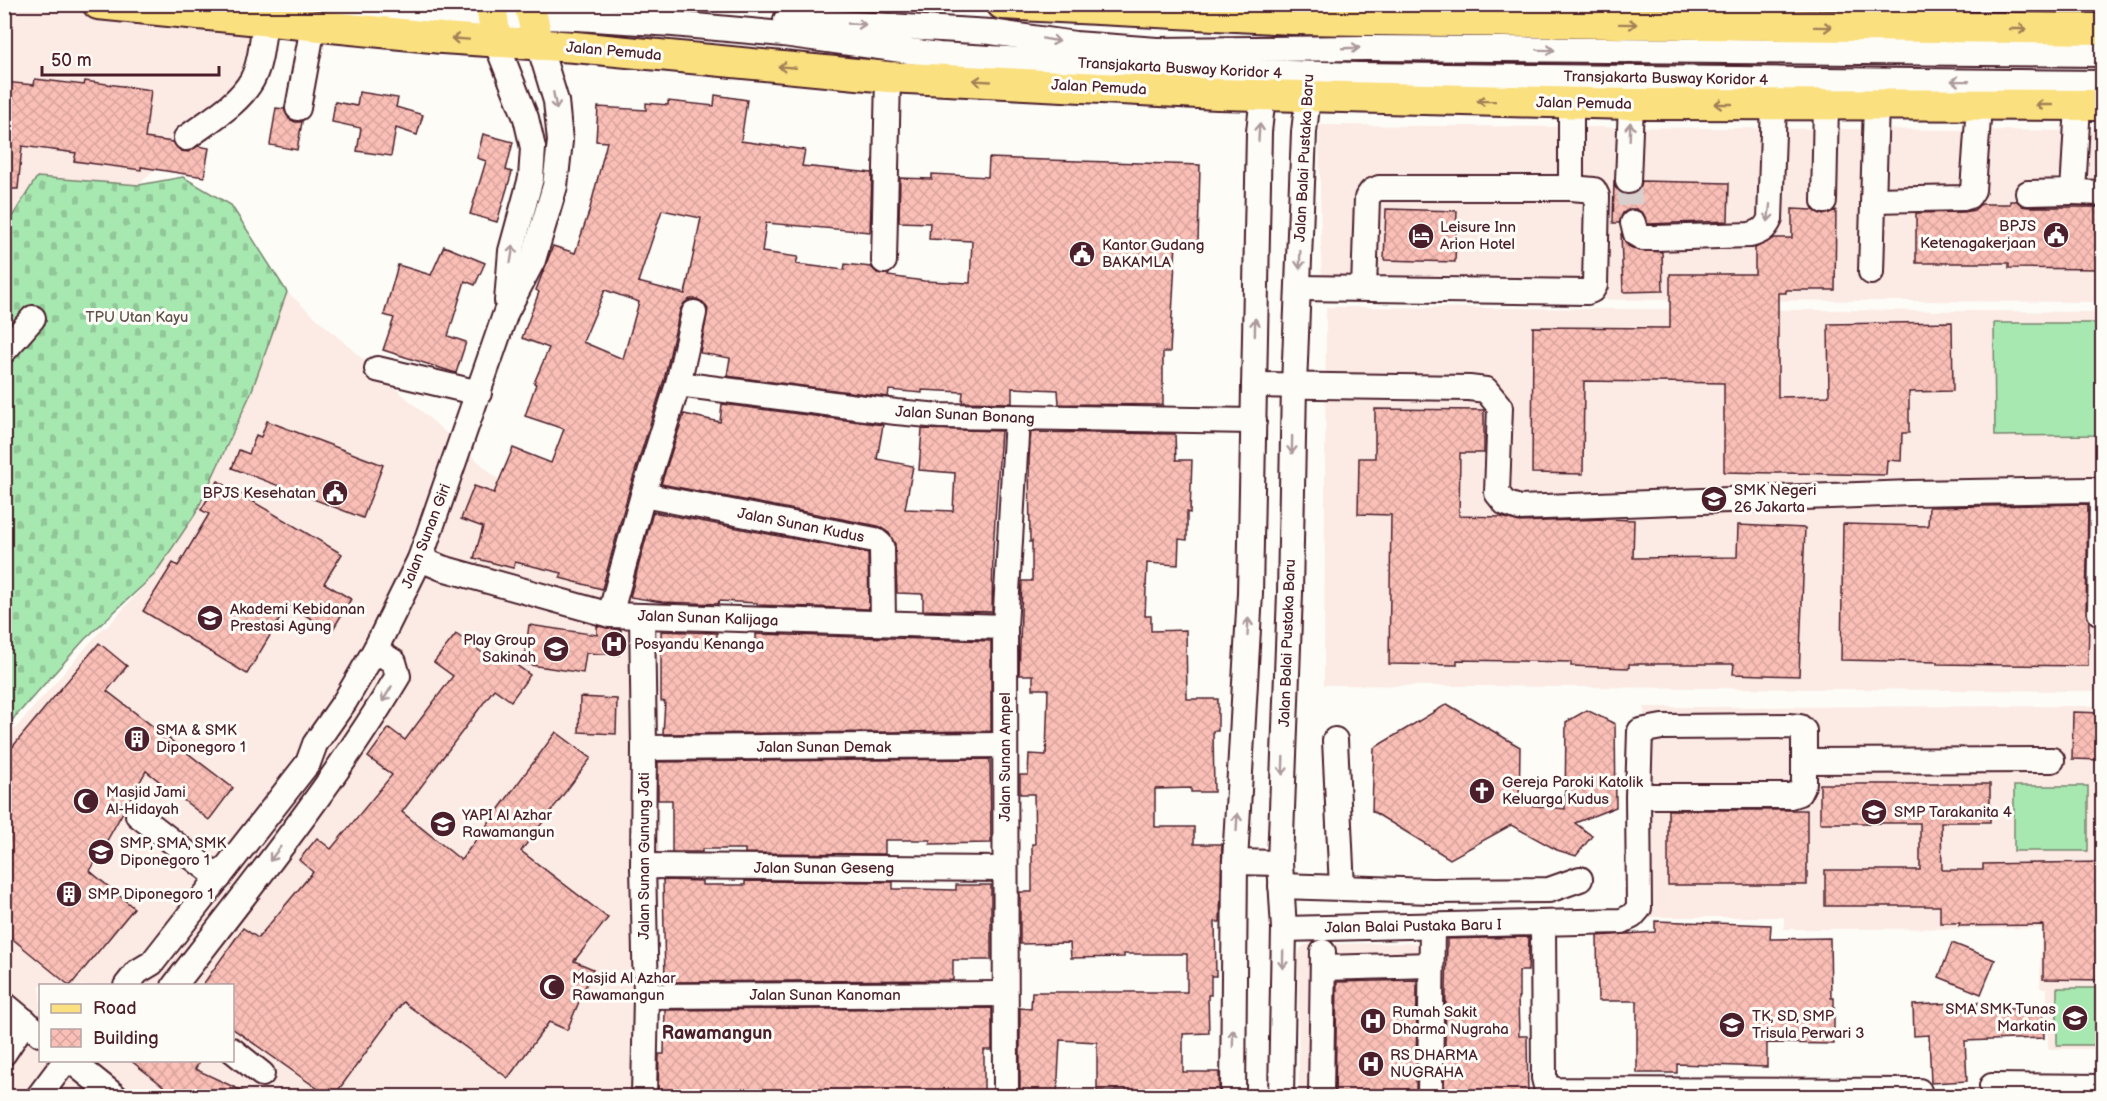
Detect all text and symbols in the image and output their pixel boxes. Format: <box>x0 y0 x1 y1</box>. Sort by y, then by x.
one-way arrow <box>847 18 867 29</box>
one-way arrow <box>1618 18 1638 30</box>
one-way arrow <box>1813 21 1833 33</box>
one-way arrow <box>2008 23 2028 35</box>
one-way arrow <box>451 33 471 44</box>
one-way arrow <box>1041 35 1061 46</box>
street label: Jalan Pemuda <box>565 38 662 65</box>
scale bar <box>42 39 219 77</box>
one-way arrow <box>1340 43 1360 54</box>
one-way arrow <box>1535 44 1555 56</box>
text: 50 m <box>51 50 92 71</box>
street label: Transjakarta Busway Koridor 4 <box>1077 54 1283 83</box>
one-way arrow <box>778 61 798 72</box>
street label: Transjakarta Busway Koridor 4 <box>1564 67 1768 90</box>
street label: Jalan Balai Pustaka Baru <box>1291 73 1318 243</box>
one-way arrow <box>1951 75 1971 87</box>
one-way arrow <box>972 76 992 87</box>
street label: Jalan Pemuda <box>1051 76 1147 99</box>
one-way arrow <box>550 91 561 110</box>
street label: Jalan Pemuda <box>1536 93 1632 114</box>
one-way arrow <box>1477 95 1497 107</box>
one-way arrow <box>1714 98 1734 110</box>
one-way arrow <box>2035 99 2054 111</box>
one-way arrow <box>1254 122 1265 142</box>
one-way arrow <box>1624 122 1636 142</box>
one-way arrow <box>1763 203 1774 223</box>
place label: BPJS Ketenagakerjaan <box>1920 217 2036 253</box>
place label: Leisure Inn Arion Hotel <box>1440 218 1516 254</box>
public building icon: BPJS Ketenagakerjaan <box>2041 220 2071 250</box>
hotel icon: Leisure Inn Arion Hotel <box>1406 221 1436 251</box>
place label: Kantor Gudang BAKAMLA <box>1102 236 1204 272</box>
public building icon: Kantor Gudang BAKAMLA <box>1067 239 1097 269</box>
one-way arrow <box>506 245 517 265</box>
one-way arrow <box>1294 250 1305 270</box>
park label: TPU Utan Kayu <box>86 308 188 327</box>
one-way arrow <box>1250 317 1261 337</box>
street label: Jalan Sunan Bonang <box>895 402 1035 429</box>
one-way arrow <box>1287 434 1298 454</box>
public building icon: BPJS Kesehatan <box>320 478 350 508</box>
street label: Jalan Sunan Giri <box>398 481 455 591</box>
place label: SMK Negeri 26 Jakarta <box>1734 481 1816 517</box>
place label: BPJS Kesehatan <box>202 484 316 503</box>
school or university icon: SMK Negeri 26 Jakarta <box>1699 484 1729 514</box>
street label: Jalan Sunan Kudus <box>736 504 867 547</box>
street label: Jalan Balai Pustaka Baru <box>1275 559 1300 727</box>
place label: Akademi Kebidanan Prestasi Agung <box>230 600 365 636</box>
school or university icon: Akademi Kebidanan Prestasi Agung <box>195 603 225 633</box>
street label: Jalan Sunan Kalijaga <box>637 607 779 630</box>
one-way arrow <box>1243 618 1254 638</box>
hospital icon: Posyandu Kenanga <box>599 629 629 659</box>
place label: Play Group Sakinah <box>463 631 536 667</box>
school or university icon: Play Group Sakinah <box>541 634 571 664</box>
place label: Posyandu Kenanga <box>634 635 764 654</box>
one-way arrow <box>380 685 392 702</box>
street label: Jalan Sunan Ampel <box>996 692 1015 822</box>
place label: SMA & SMK Diponegoro 1 <box>156 721 246 757</box>
building icon: SMA & SMK Diponegoro 1 <box>122 724 152 754</box>
street label: Jalan Sunan Demak <box>757 738 892 757</box>
one-way arrow <box>1278 755 1289 775</box>
street label: Jalan Sunan Gunung Jati <box>635 772 654 940</box>
place label: Gereja Paroki Katolik Keluarga Kudus <box>1502 773 1644 809</box>
church icon: Gereja Paroki Katolik Keluarga Kudus <box>1467 776 1497 806</box>
place label: Masjid Jami Al-Hidayah <box>106 783 186 819</box>
mosque icon: Masjid Jami Al-Hidayah <box>71 786 101 816</box>
school or university icon: SMP Tarakanita 4 <box>1859 797 1889 827</box>
place label: SMP Tarakanita 4 <box>1894 803 2012 822</box>
place label: YAPI Al Azhar Rawamangun <box>461 806 554 842</box>
school or university icon: YAPI Al Azhar Rawamangun <box>428 809 458 839</box>
one-way arrow <box>1232 813 1243 833</box>
place label: SMP, SMA, SMK Diponegoro 1 <box>120 834 226 870</box>
school or university icon: SMP, SMA, SMK Diponegoro 1 <box>86 837 116 867</box>
one-way arrow <box>268 846 281 862</box>
street label: Jalan Sunan Geseng <box>754 859 894 878</box>
building icon: SMP Diponegoro 1 <box>54 879 84 909</box>
place label: SMP Diponegoro 1 <box>88 885 213 904</box>
street label: Jalan Balai Pustaka Baru I <box>1324 915 1502 938</box>
one-way arrow <box>1277 950 1289 970</box>
place label: Masjid Al Azhar Rawamangun <box>572 969 676 1005</box>
mosque icon: Masjid Al Azhar Rawamangun <box>537 972 567 1002</box>
legend <box>39 984 234 1062</box>
street label: Jalan Sunan Kanoman <box>749 986 901 1005</box>
text: Road <box>93 998 137 1019</box>
place label: SMA SMK Tunas Markatin <box>1945 1000 2057 1036</box>
place label: Rumah Sakit Dharma Nugraha <box>1392 1003 1509 1039</box>
school or university icon: SMA SMK Tunas Markatin <box>2060 1003 2090 1033</box>
hospital icon: Rumah Sakit Dharma Nugraha <box>1358 1006 1388 1036</box>
place label: TK, SD, SMP Trisula Perwari 3 <box>1752 1007 1865 1043</box>
school or university icon: TK, SD, SMP Trisula Perwari 3 <box>1717 1010 1747 1040</box>
district label: Rawamangun <box>662 1023 772 1044</box>
text: Building <box>93 1028 159 1049</box>
one-way arrow <box>1228 1029 1239 1049</box>
place label: RS DHARMA NUGRAHA <box>1390 1046 1478 1082</box>
hospital icon: RS DHARMA NUGRAHA <box>1356 1049 1386 1079</box>

